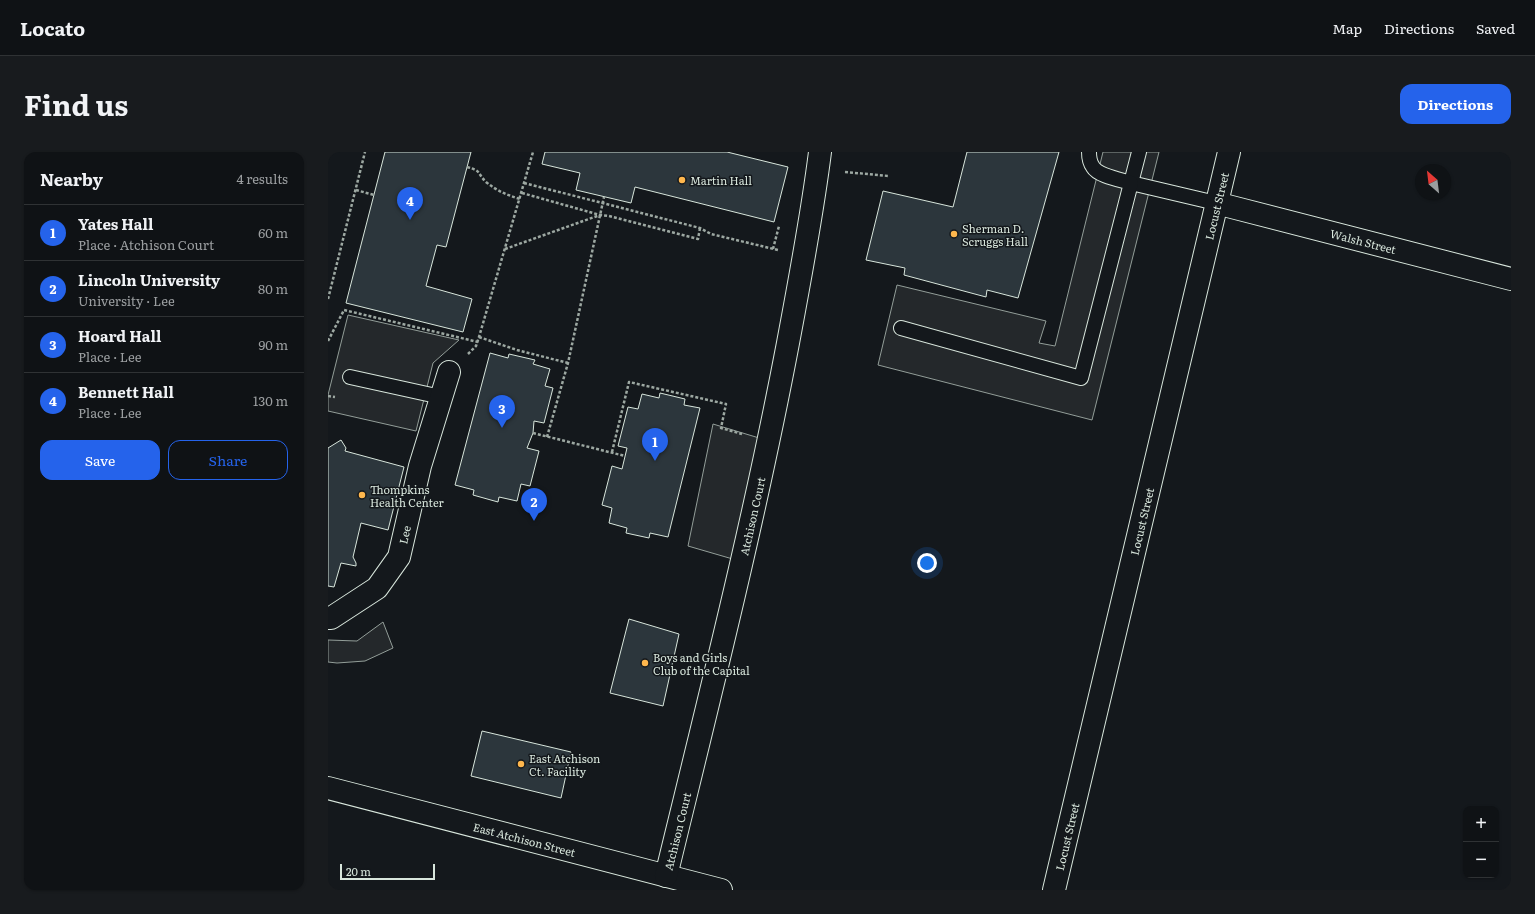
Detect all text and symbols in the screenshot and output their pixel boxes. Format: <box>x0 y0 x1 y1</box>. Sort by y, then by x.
text: Locato <box>20 14 85 42</box>
text: Map <box>1332 18 1362 38</box>
text: Directions <box>1384 18 1454 38</box>
text: Saved <box>1476 18 1515 38</box>
text: Find us <box>24 83 128 125</box>
button: Directions <box>1400 84 1511 124</box>
north arrow <box>1415 164 1451 200</box>
text: Nearby <box>40 166 103 191</box>
text: 4 results <box>237 169 288 188</box>
street label: Locust Street <box>1200 170 1232 241</box>
place label: Martin Hall <box>690 172 752 188</box>
marker: Martin Hall <box>677 175 687 185</box>
pin: 4 <box>397 187 423 220</box>
text: Yates Hall <box>78 212 153 235</box>
place label: Sherman D. Scruggs Hall <box>962 220 1028 249</box>
text: 1 <box>50 223 56 242</box>
text: 60 m <box>258 223 288 242</box>
street label: Walsh Street <box>1329 225 1398 257</box>
marker: Sherman D. Scruggs Hall <box>949 229 959 239</box>
text: Place · Atchison Court <box>78 235 214 254</box>
text: Lincoln University <box>78 268 220 291</box>
text: 2 <box>50 279 56 298</box>
text: 80 m <box>258 279 288 298</box>
text: University · Lee <box>78 291 175 310</box>
text: Hoard Hall <box>78 324 161 347</box>
text: 3 <box>49 335 57 354</box>
text: 90 m <box>258 335 288 354</box>
text: Place · Lee <box>78 347 142 366</box>
text: Bennett Hall <box>78 380 174 403</box>
text: 4 <box>49 391 57 410</box>
text: 130 m <box>253 391 288 410</box>
pin: 3 <box>489 395 515 428</box>
text: Place · Lee <box>78 403 142 422</box>
pin: 1 <box>642 428 668 461</box>
button: Save <box>40 440 160 480</box>
button: Share <box>168 440 288 480</box>
street label: Atchison Court <box>735 475 769 557</box>
place label: Thompkins Health Center <box>370 481 444 510</box>
street label: Locust Street <box>1126 485 1157 557</box>
pin: 2 <box>521 488 547 521</box>
marker: Thompkins Health Center <box>357 490 367 500</box>
street label: Lee <box>394 523 414 545</box>
your location <box>917 553 937 573</box>
place label: Boys and Girls Club of the Capital <box>653 649 750 678</box>
marker: Boys and Girls Club of the Capital <box>640 658 650 668</box>
place label: East Atchison Ct. Facility <box>529 750 600 779</box>
marker: East Atchison Ct. Facility <box>516 759 526 769</box>
street label: Atchison Court <box>660 790 694 872</box>
street label: Locust Street <box>1051 801 1083 872</box>
map controls <box>1463 806 1499 878</box>
button: + <box>1463 806 1499 842</box>
street label: East Atchison Street <box>472 818 578 860</box>
button: − <box>1463 842 1499 878</box>
scale bar <box>340 862 435 881</box>
text: 20 m <box>346 863 371 879</box>

